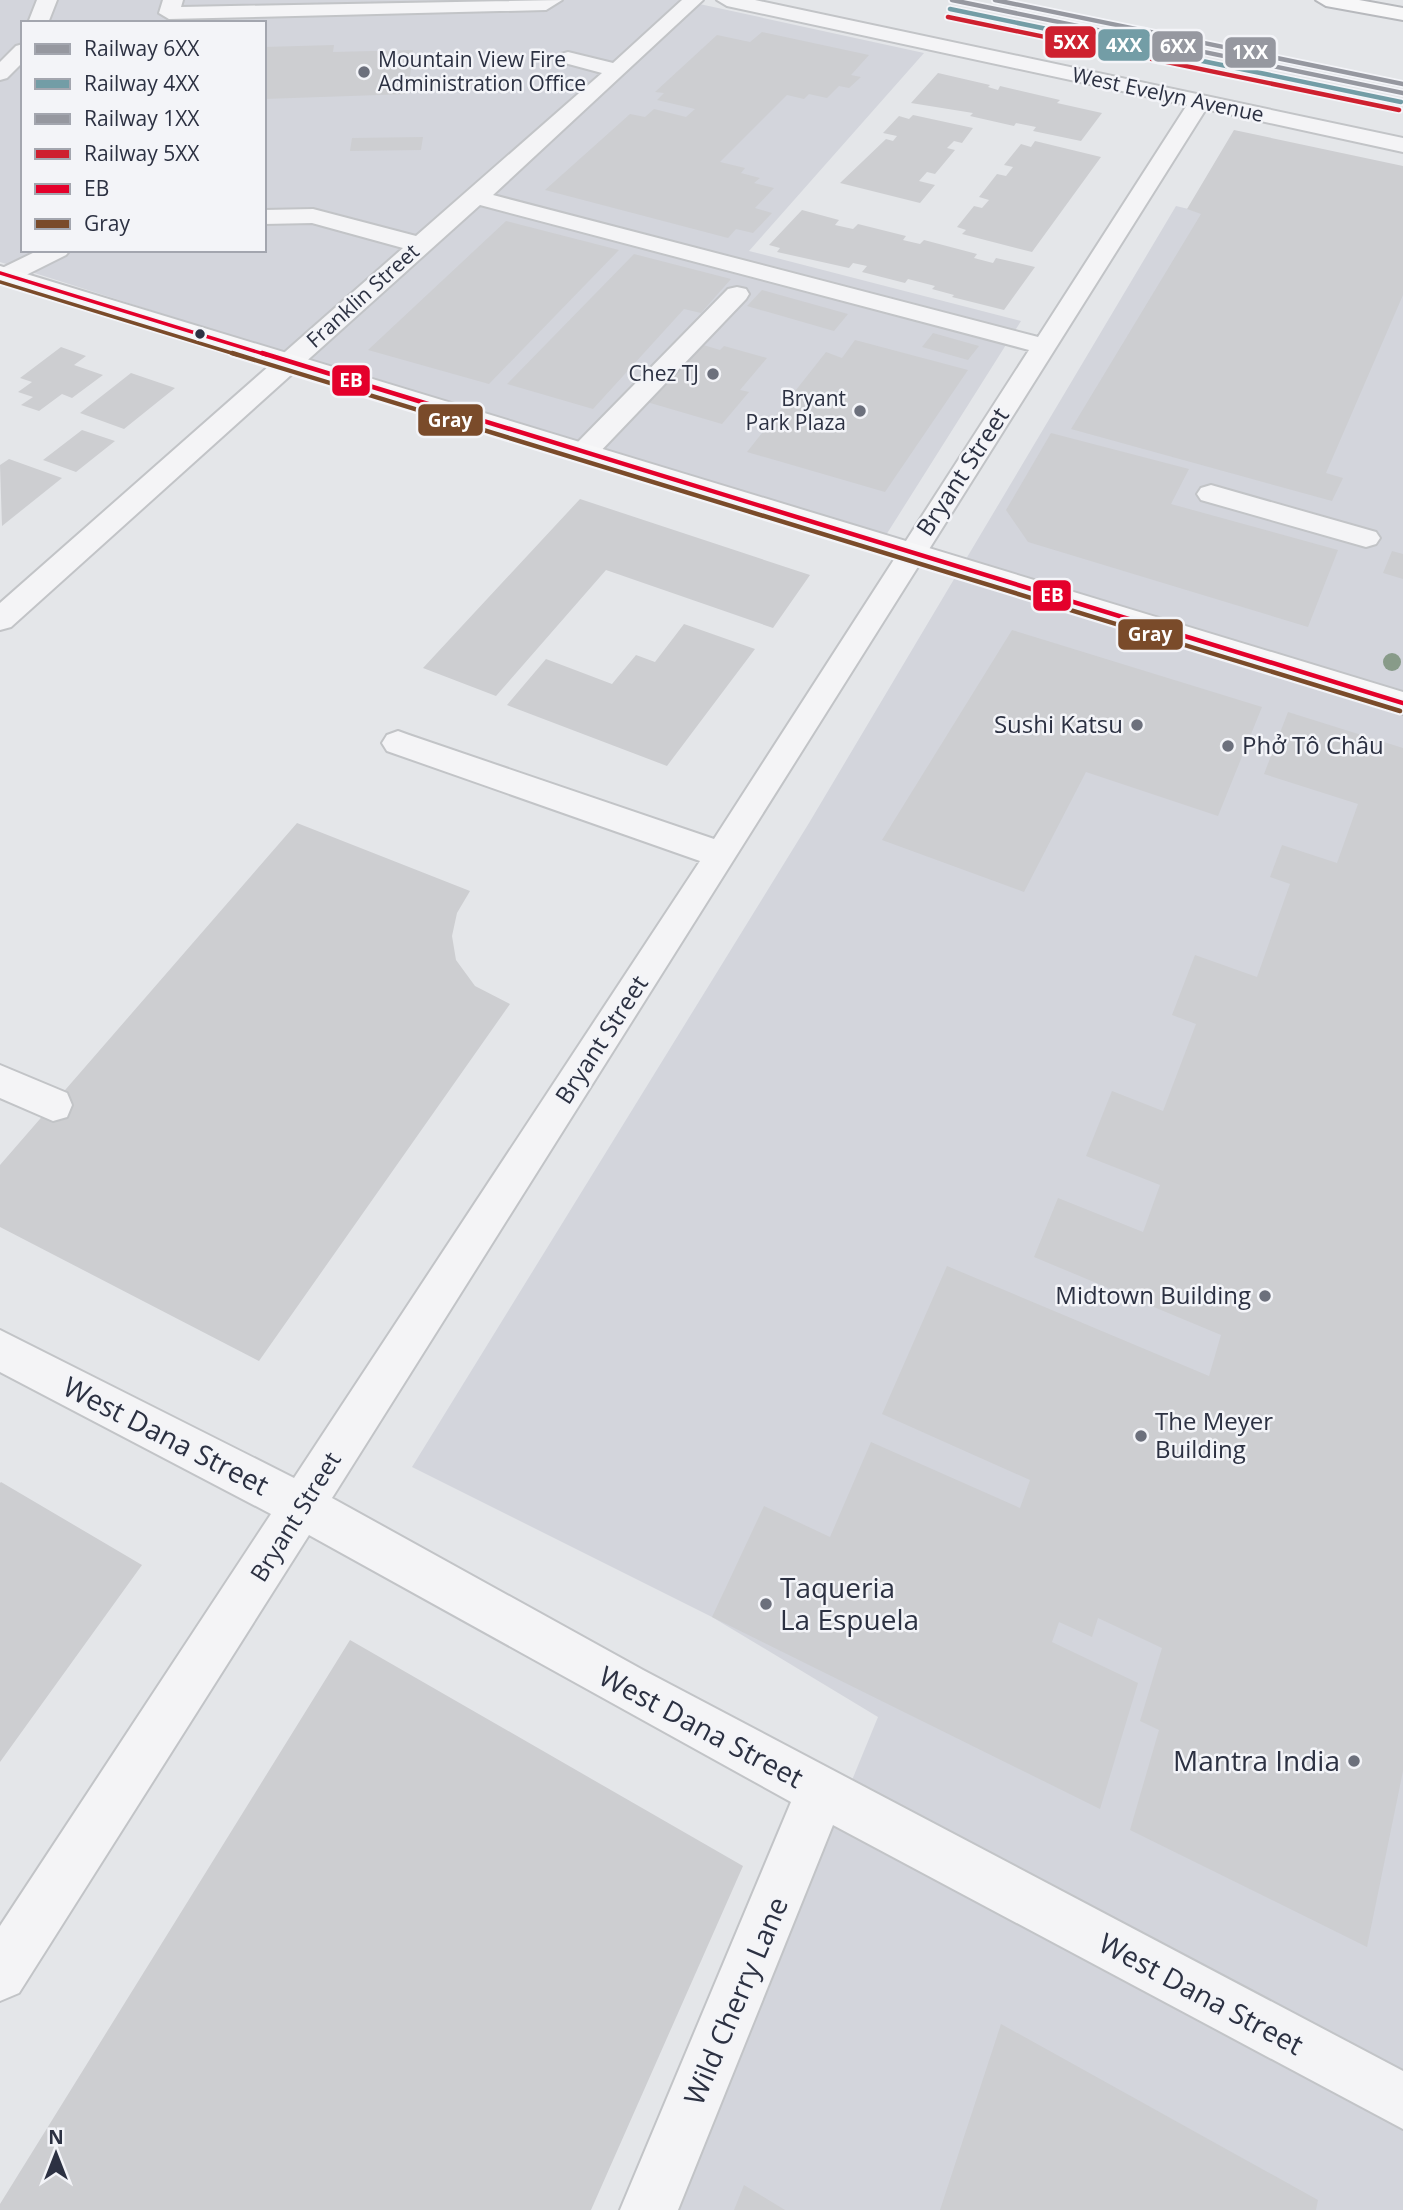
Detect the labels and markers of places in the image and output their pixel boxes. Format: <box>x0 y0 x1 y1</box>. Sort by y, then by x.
place label: Mountain View Fire Administration Office <box>378 45 586 97</box>
marker: Mountain View Fire Administration Office <box>356 64 372 80</box>
unlabelled marker <box>193 327 207 341</box>
place label: Chez TJ <box>629 359 699 387</box>
marker: Chez TJ <box>705 366 721 382</box>
place label: Bryant Park Plaza <box>746 384 846 436</box>
marker: Bryant Park Plaza <box>852 403 868 419</box>
place label: Sushi Katsu <box>994 707 1123 740</box>
marker: Sushi Katsu <box>1129 717 1145 733</box>
place label: Phở Tô Châu <box>1242 728 1384 761</box>
marker: Phở Tô Châu <box>1220 738 1236 754</box>
place label: Midtown Building <box>1055 1278 1251 1311</box>
marker: Midtown Building <box>1257 1288 1273 1304</box>
place label: The Meyer Building <box>1155 1404 1273 1465</box>
marker: The Meyer Building <box>1133 1428 1149 1444</box>
place label: Taqueria La Espuela <box>780 1568 919 1638</box>
marker: Taqueria La Espuela <box>758 1596 774 1612</box>
place label: Mantra India <box>1173 1741 1340 1779</box>
marker: Mantra India <box>1346 1753 1362 1769</box>

